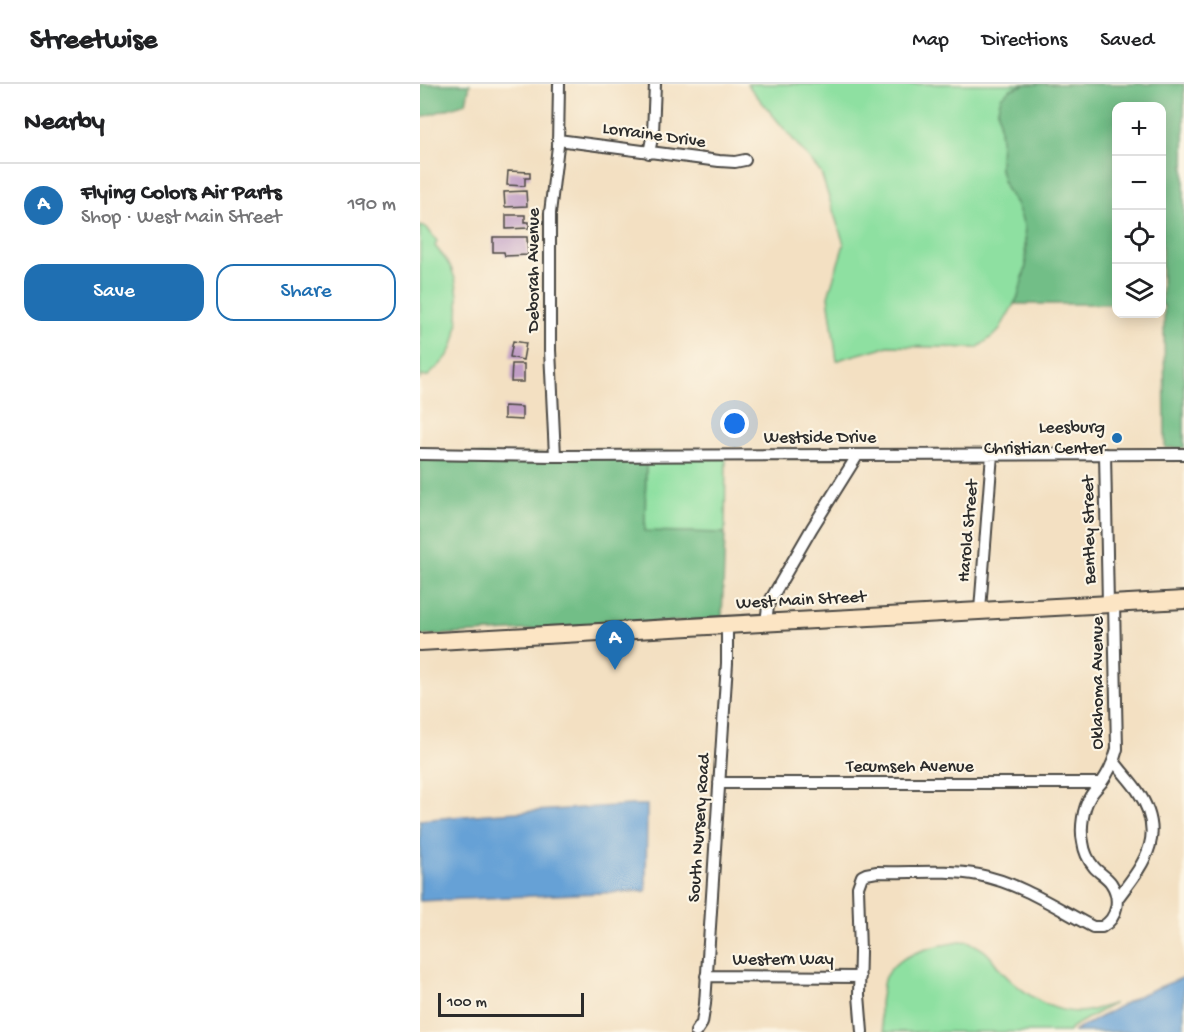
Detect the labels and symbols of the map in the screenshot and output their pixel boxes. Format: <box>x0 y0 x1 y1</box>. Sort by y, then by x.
street label: Lorraine Drive <box>601 118 708 154</box>
street label: Deborah Avenue <box>524 207 545 333</box>
your location <box>720 409 749 438</box>
place label: Leesburg Christian Center <box>984 418 1107 460</box>
street label: Westside Drive <box>764 428 877 449</box>
marker: Leesburg Christian Center <box>1110 431 1124 445</box>
street label: Bentley Street <box>1079 474 1101 586</box>
street label: Harold Street <box>954 477 984 583</box>
street label: West Main Street <box>736 587 868 615</box>
street label: Oklahoma Avenue <box>1088 616 1109 750</box>
pin: A <box>596 620 634 670</box>
street label: South Nursery Road <box>684 752 716 903</box>
street label: Tecumseh Avenue <box>845 757 974 778</box>
street label: Western Way <box>732 950 834 971</box>
scale bar <box>438 990 584 1018</box>

